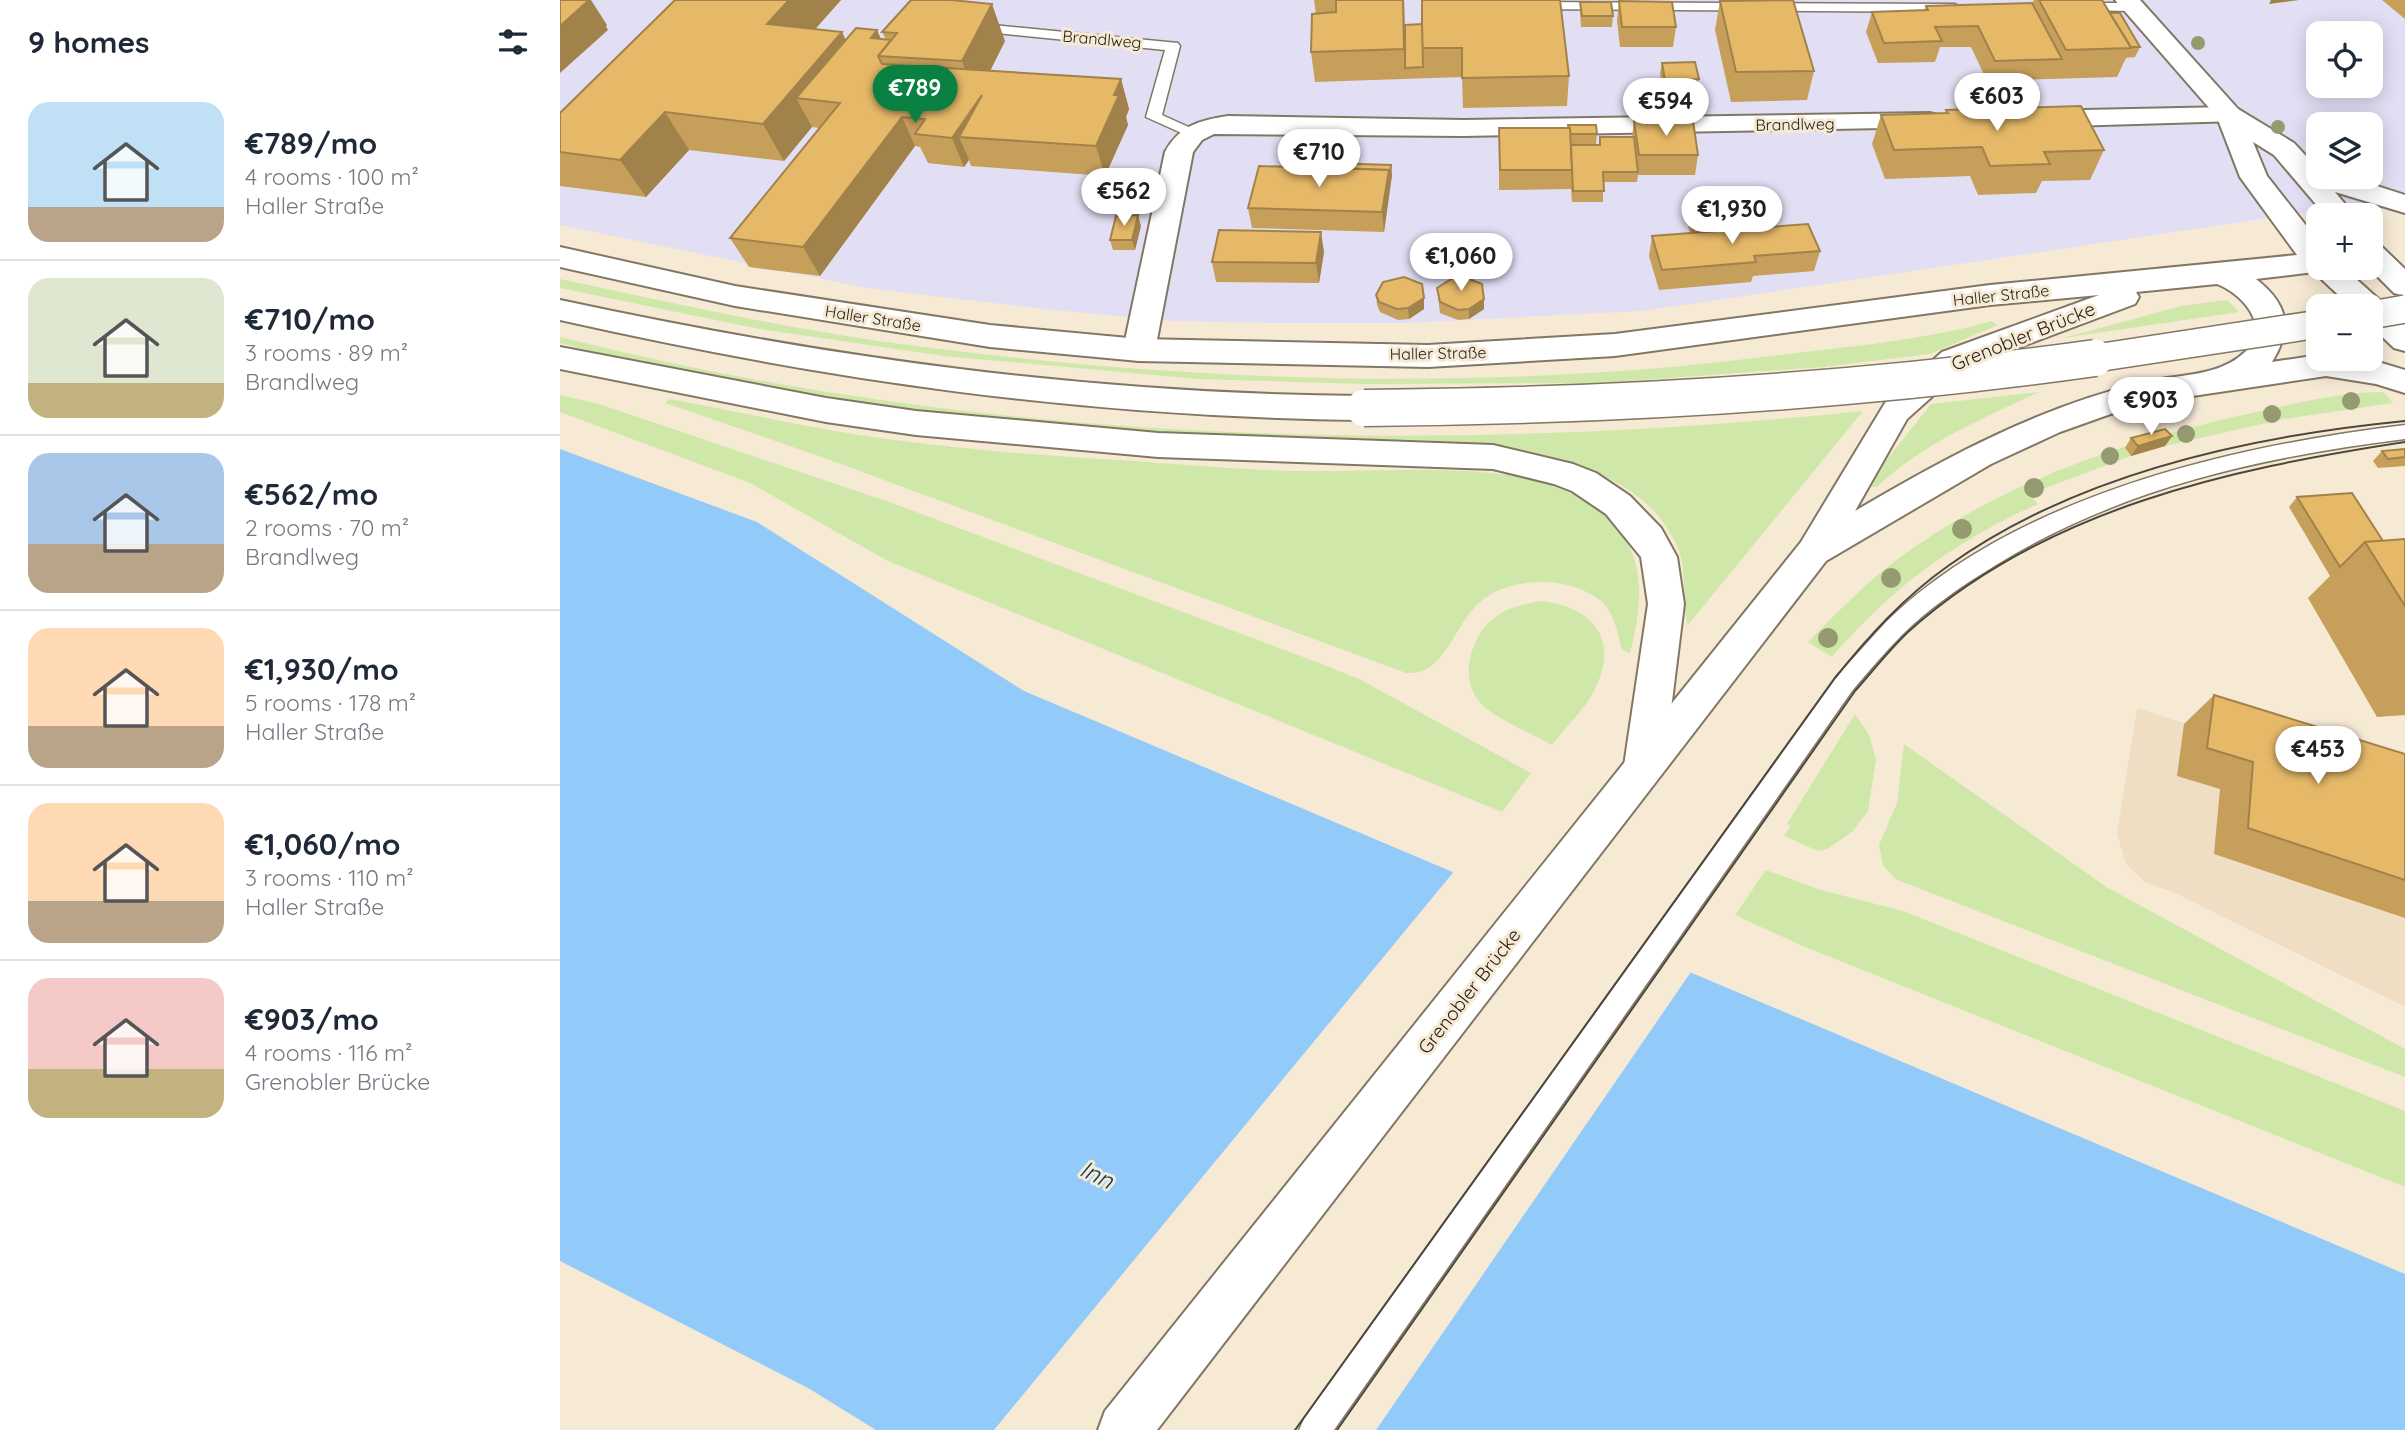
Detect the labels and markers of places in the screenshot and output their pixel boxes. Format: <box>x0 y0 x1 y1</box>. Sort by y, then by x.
pin: €789 <box>874 66 956 125</box>
pin: €603 <box>1956 74 2038 133</box>
pin: €594 <box>1625 78 1707 138</box>
pin: €710 <box>1278 130 1360 189</box>
pin: €562 <box>1083 168 1165 228</box>
pin: €1,930 <box>1675 187 1789 246</box>
pin: €1,060 <box>1404 233 1518 293</box>
pin: €903 <box>2110 378 2192 437</box>
pin: €453 <box>2277 726 2359 786</box>

